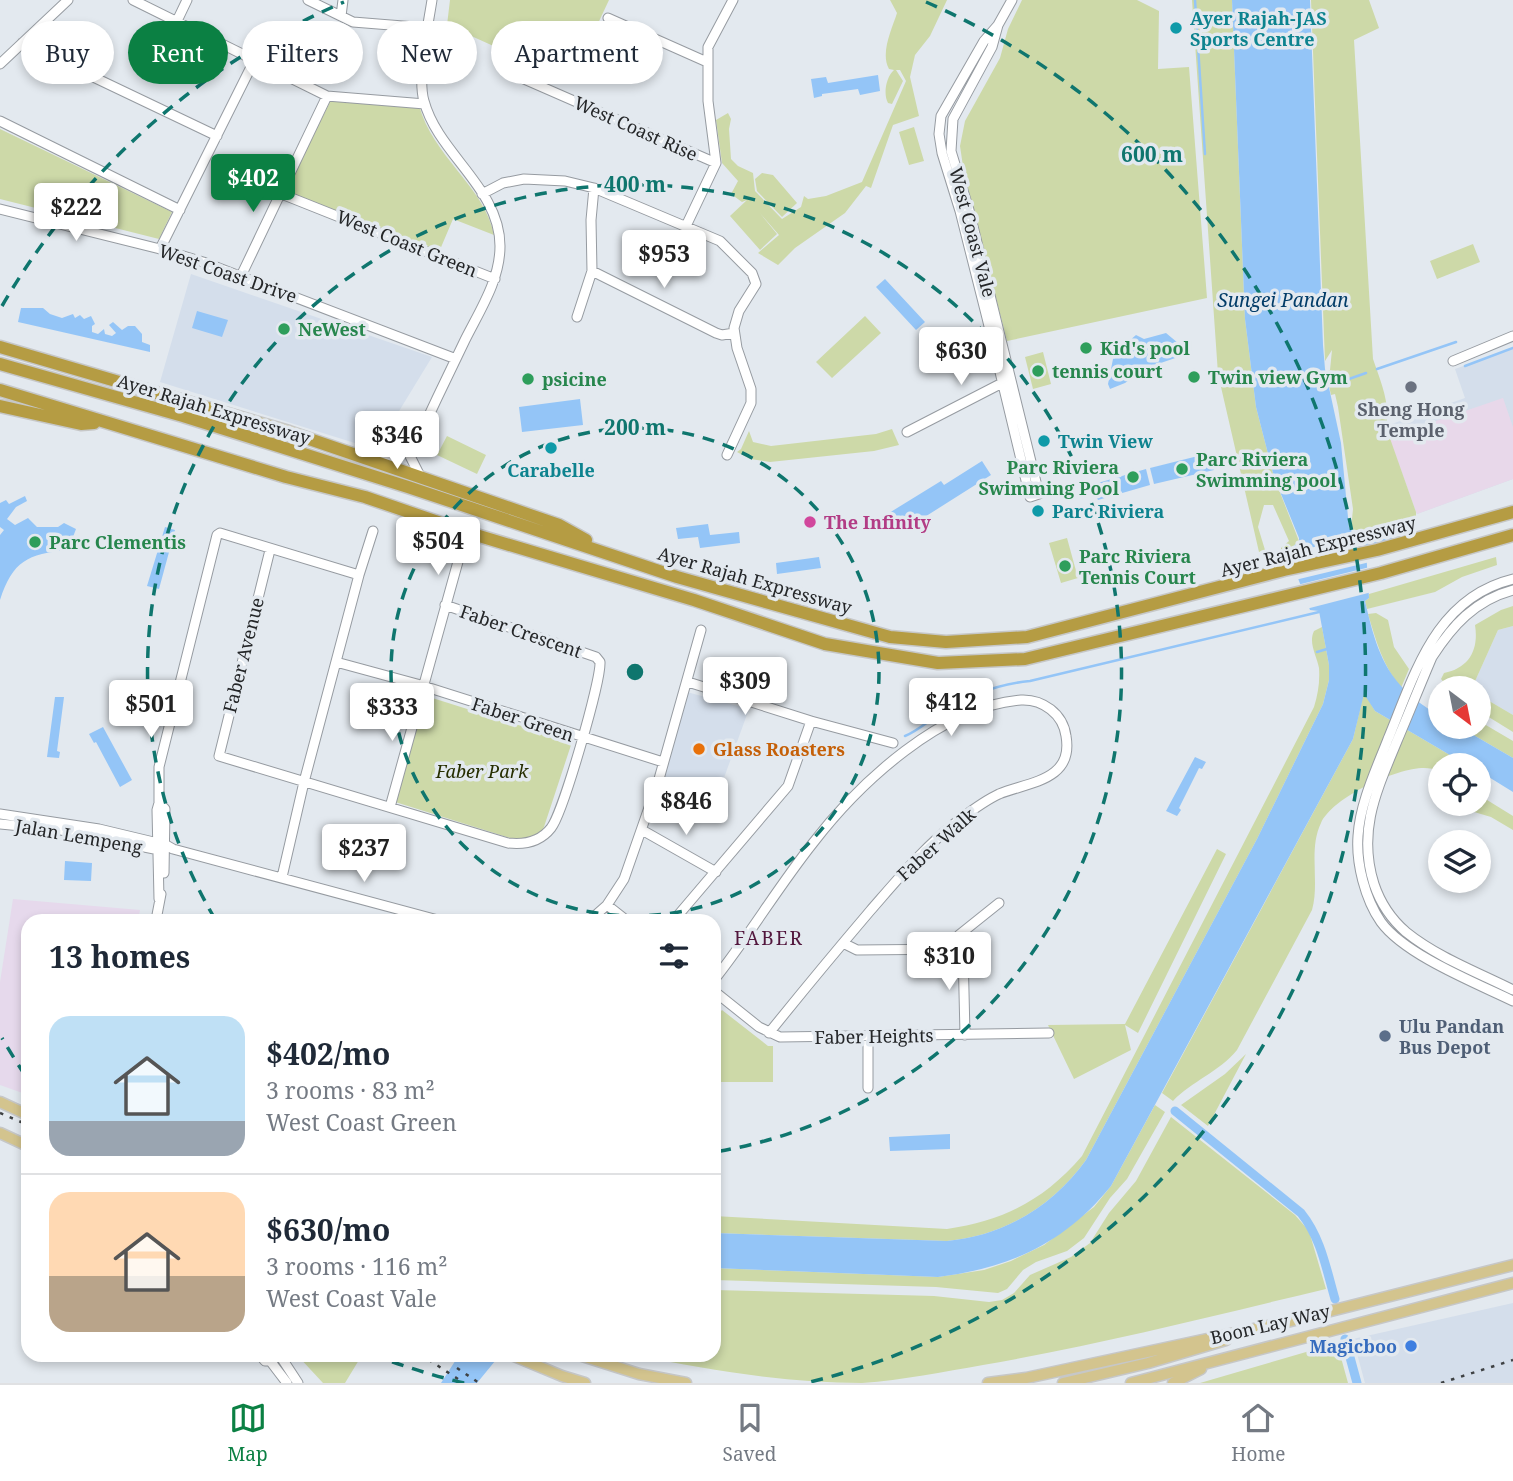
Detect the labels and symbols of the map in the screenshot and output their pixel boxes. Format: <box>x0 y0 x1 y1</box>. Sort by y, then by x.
place label: Ayer Rajah-JAS Sports Centre <box>1190 6 1327 51</box>
marker: Ayer Rajah-JAS Sports Centre <box>1168 20 1184 36</box>
street label: West Coast Rise <box>571 90 701 166</box>
text: 600 m <box>1121 140 1183 168</box>
pin: $402 <box>212 154 294 214</box>
street label: West Coast Vale <box>944 164 1002 300</box>
text: 400 m <box>604 170 666 198</box>
pin: $222 <box>35 184 117 243</box>
street label: West Coast Green <box>333 204 481 282</box>
pin: $953 <box>623 230 705 290</box>
street label: West Coast Drive <box>156 238 300 308</box>
water label: Sungei Pandan <box>1217 287 1349 313</box>
place label: NeWest <box>298 317 366 341</box>
marker: NeWest <box>276 321 292 337</box>
pin: $630 <box>920 328 1002 387</box>
place label: Kid's pool <box>1100 336 1191 360</box>
marker: Kid's pool <box>1078 340 1094 356</box>
place label: tennis court <box>1052 359 1163 383</box>
marker: tennis court <box>1030 363 1046 379</box>
place label: Twin view Gym <box>1208 365 1348 389</box>
place label: psicine <box>542 367 607 391</box>
street label: Ayer Rajah Expressway <box>114 368 314 450</box>
marker: Twin view Gym <box>1186 369 1202 385</box>
marker: psicine <box>520 371 536 387</box>
marker: Sheng Hong Temple <box>1403 379 1419 395</box>
place label: Sheng Hong Temple <box>1357 397 1466 442</box>
pin: $346 <box>356 412 438 471</box>
text: 200 m <box>604 413 666 441</box>
place label: Twin View <box>1058 429 1153 453</box>
marker: Twin View <box>1036 433 1052 449</box>
marker: Carabelle <box>543 440 559 456</box>
place label: Parc Riviera Swimming pool <box>1196 447 1337 492</box>
place label: Parc Riviera Swimming Pool <box>978 455 1120 500</box>
place label: Carabelle <box>507 458 595 482</box>
marker: Parc Riviera Swimming pool <box>1174 461 1190 477</box>
marker: Parc Riviera Swimming Pool <box>1125 469 1141 485</box>
place label: Parc Riviera <box>1052 499 1165 523</box>
marker: Parc Riviera <box>1030 503 1046 519</box>
place label: The Infinity <box>824 510 932 534</box>
street label: Ayer Rajah Expressway <box>1218 510 1419 582</box>
marker: The Infinity <box>802 514 818 530</box>
pin: $504 <box>397 518 479 577</box>
place label: Parc Clementis <box>49 530 186 554</box>
marker: Parc Clementis <box>27 534 43 550</box>
street label: Ayer Rajah Expressway <box>655 541 856 619</box>
place label: Parc Riviera Tennis Court <box>1079 544 1196 589</box>
marker: Parc Riviera Tennis Court <box>1057 558 1073 574</box>
street label: Faber Avenue <box>217 595 269 715</box>
street label: Faber Crescent <box>457 599 585 663</box>
pin: $309 <box>704 658 786 717</box>
centre of rings <box>623 660 647 684</box>
north arrow <box>1428 676 1491 738</box>
pin: $412 <box>910 678 992 738</box>
pin: $501 <box>110 680 192 740</box>
pin: $333 <box>351 684 433 743</box>
street label: Faber Green <box>469 691 578 747</box>
place label: Glass Roasters <box>713 737 845 761</box>
marker: Glass Roasters <box>691 741 707 757</box>
park label: Faber Park <box>435 759 529 783</box>
pin: $846 <box>645 778 727 837</box>
street label: Faber Walk <box>892 802 981 886</box>
street label: Jalan Lempeng <box>13 813 145 859</box>
pin: $237 <box>323 824 405 884</box>
district label: FABER <box>734 925 804 951</box>
pin: $310 <box>908 932 990 992</box>
place label: Ulu Pandan Bus Depot <box>1399 1014 1504 1059</box>
street label: Faber Heights <box>814 1023 934 1049</box>
marker: Ulu Pandan Bus Depot <box>1377 1028 1393 1044</box>
street label: Boon Lay Way <box>1208 1298 1333 1349</box>
place label: Magicboo <box>1309 1334 1397 1358</box>
marker: Magicboo <box>1403 1338 1419 1354</box>

